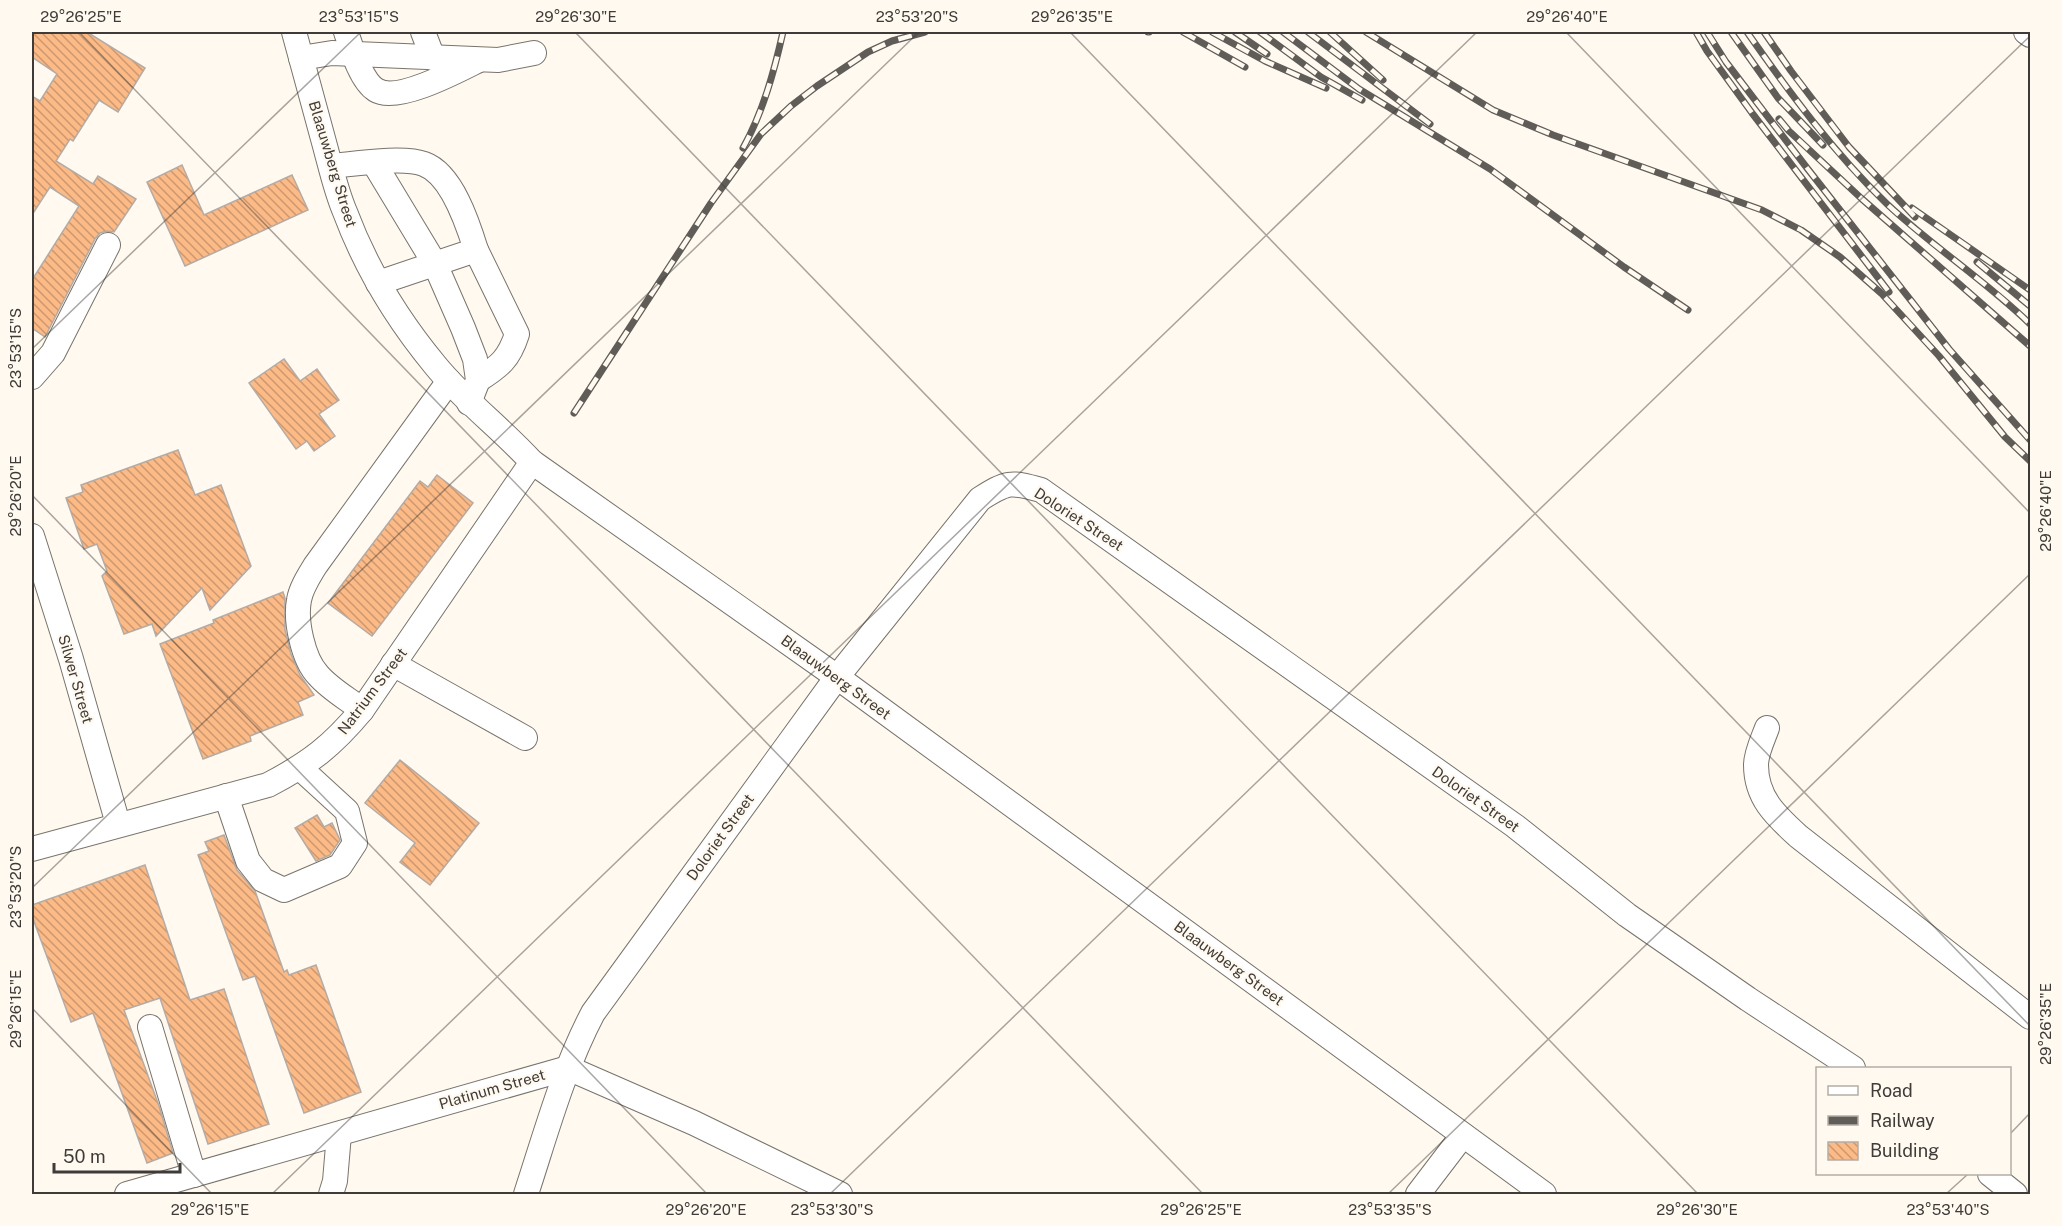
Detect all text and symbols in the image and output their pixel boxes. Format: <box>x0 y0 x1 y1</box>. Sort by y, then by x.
text: 29°26'25"E <box>40 8 122 25</box>
text: 23°53'15"S <box>319 8 399 25</box>
text: 29°26'30"E <box>535 8 617 25</box>
text: 23°53'20"S <box>876 8 958 25</box>
text: 29°26'35"E <box>1031 8 1113 25</box>
text: 29°26'40"E <box>1526 8 1608 25</box>
street label: Blaauwberg Street <box>306 99 360 229</box>
text: 23°53'15"S <box>7 308 24 388</box>
text: 29°26'20"E <box>7 455 24 537</box>
text: 29°26'40"E <box>2037 470 2054 552</box>
street label: Doloriet Street <box>1031 484 1127 554</box>
street label: Blaauwberg Street <box>778 632 894 723</box>
street label: Silwer Street <box>55 633 97 725</box>
street label: Natrium Street <box>334 644 410 738</box>
street label: Doloriet Street <box>1429 763 1523 835</box>
street label: Doloriet Street <box>683 790 757 883</box>
text: 23°53'20"S <box>7 846 24 928</box>
street label: Blaauwberg Street <box>1171 918 1287 1009</box>
text: 29°26'15"E <box>7 970 24 1048</box>
text: 29°26'35"E <box>2037 983 2054 1065</box>
street label: Platinum Street <box>437 1066 547 1112</box>
legend <box>1816 1067 2011 1175</box>
text: Road <box>1870 1080 1913 1101</box>
text: Railway <box>1870 1110 1935 1131</box>
scale bar <box>54 1136 180 1174</box>
text: Building <box>1870 1140 1939 1161</box>
text: 50 m <box>63 1146 106 1167</box>
text: 29°26'15"E <box>171 1201 249 1218</box>
text: 29°26'20"E <box>665 1201 747 1218</box>
text: 23°53'30"S <box>790 1201 874 1218</box>
text: 29°26'25"E <box>1160 1201 1242 1218</box>
text: 23°53'35"S <box>1348 1201 1432 1218</box>
text: 29°26'30"E <box>1656 1201 1738 1218</box>
text: 23°53'40"S <box>1906 1201 1990 1218</box>

